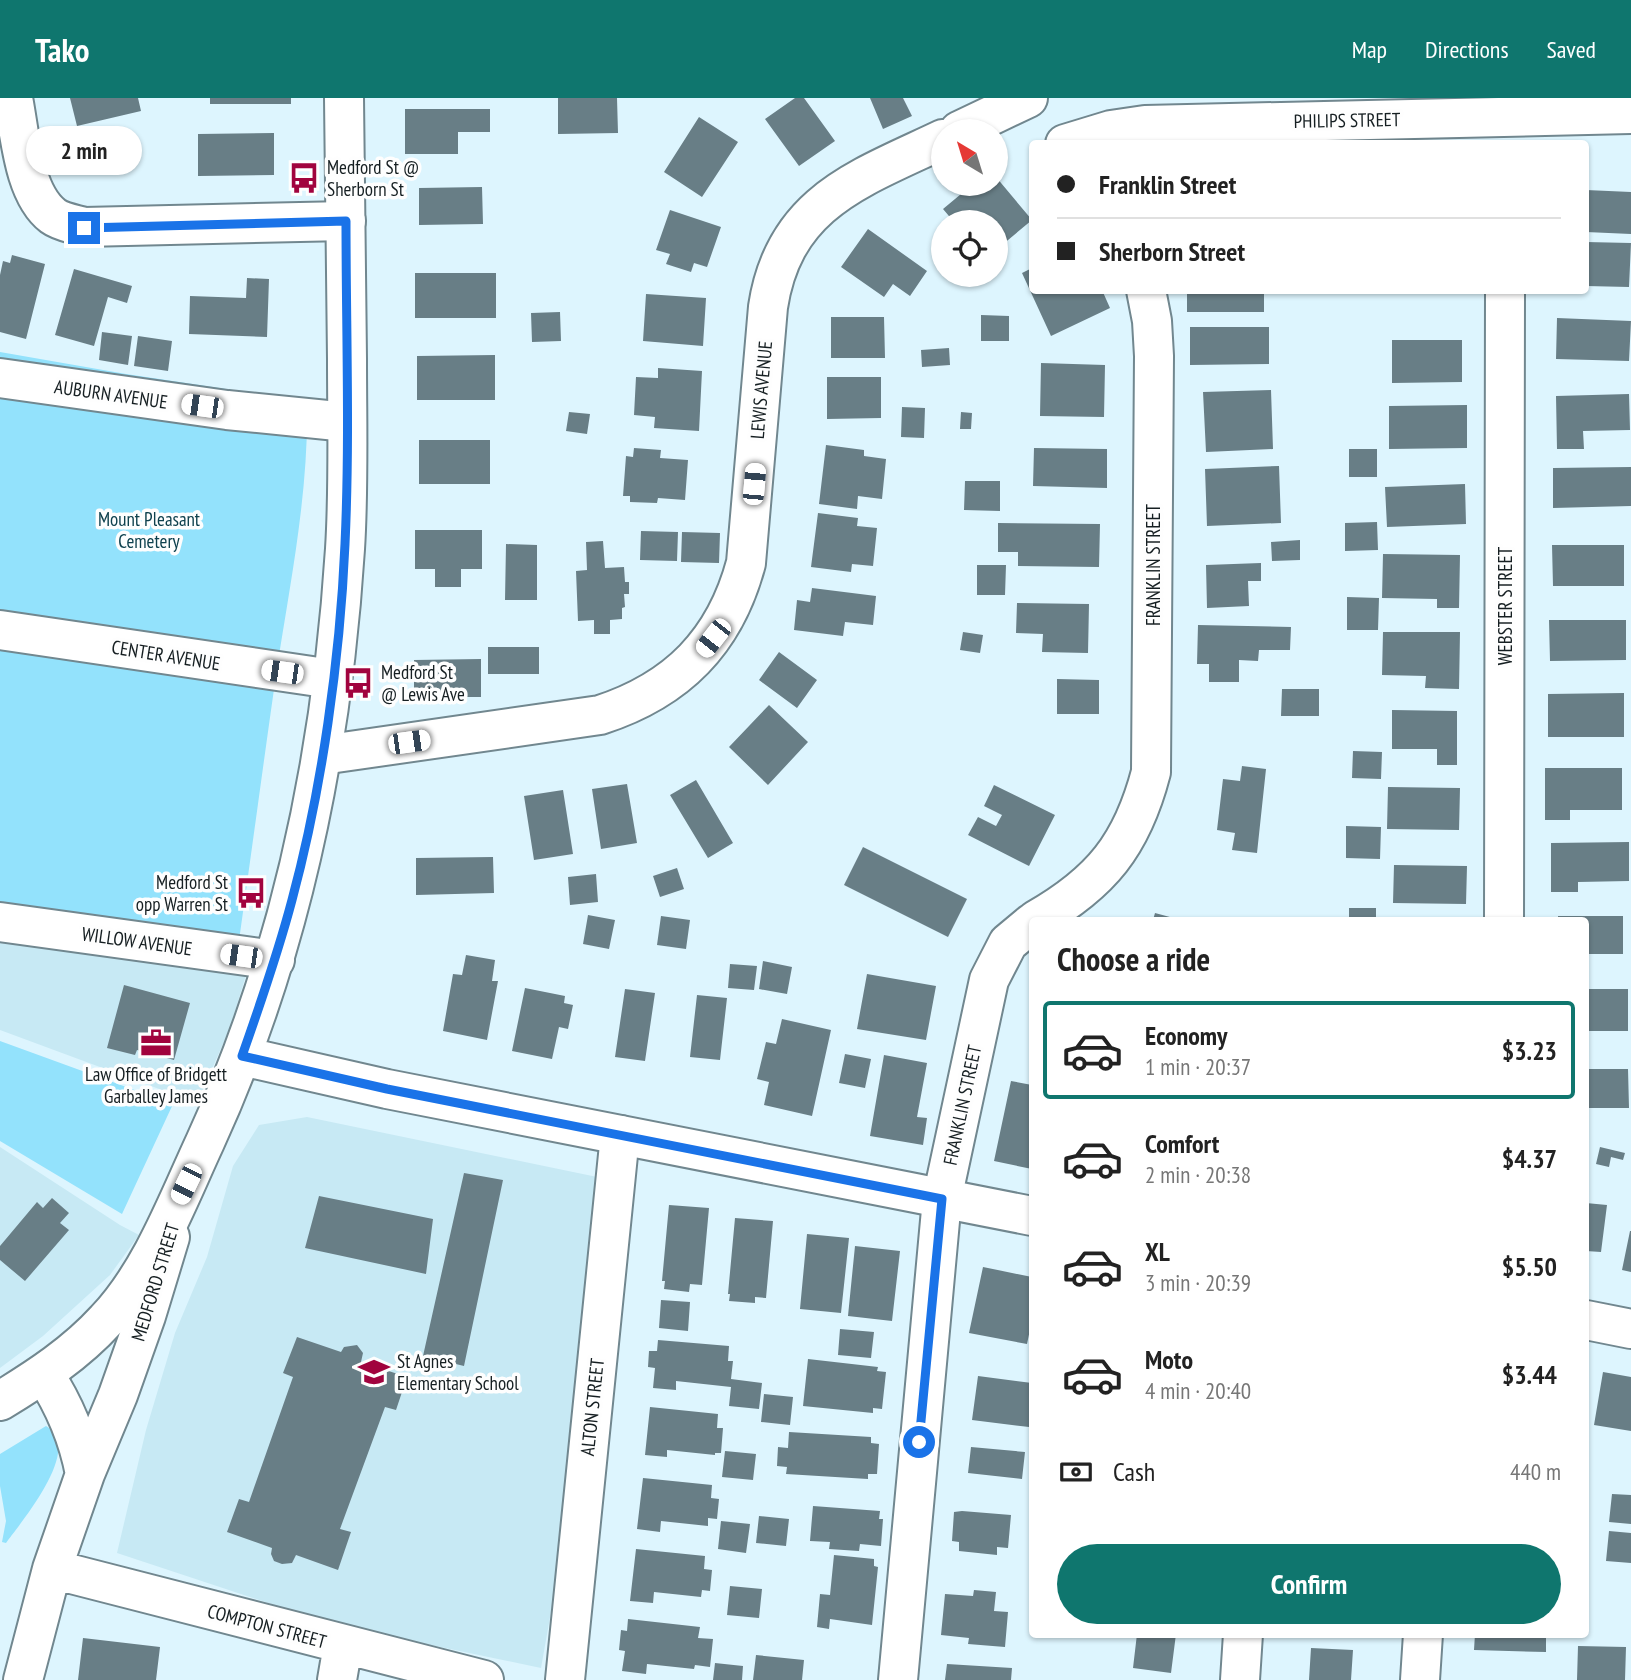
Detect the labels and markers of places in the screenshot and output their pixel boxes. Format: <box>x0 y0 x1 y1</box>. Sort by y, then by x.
place label: Medford St @ Sherborn St <box>327 155 419 201</box>
bus stop icon: Medford St @ Sherborn St <box>287 161 321 195</box>
place label: Medford St @ Lewis Ave <box>381 660 465 706</box>
bus stop icon: Medford St @ Lewis Ave <box>341 666 375 700</box>
place label: Medford St opp Warren St <box>136 870 229 916</box>
bus stop icon: Medford St opp Warren St <box>234 876 268 910</box>
office icon: Law Office of Bridgett Garballey James <box>139 1026 173 1060</box>
place label: Law Office of Bridgett Garballey James <box>85 1062 228 1108</box>
place label: St Agnes Elementary School <box>397 1349 519 1395</box>
school or university icon: St Agnes Elementary School <box>357 1355 391 1389</box>

